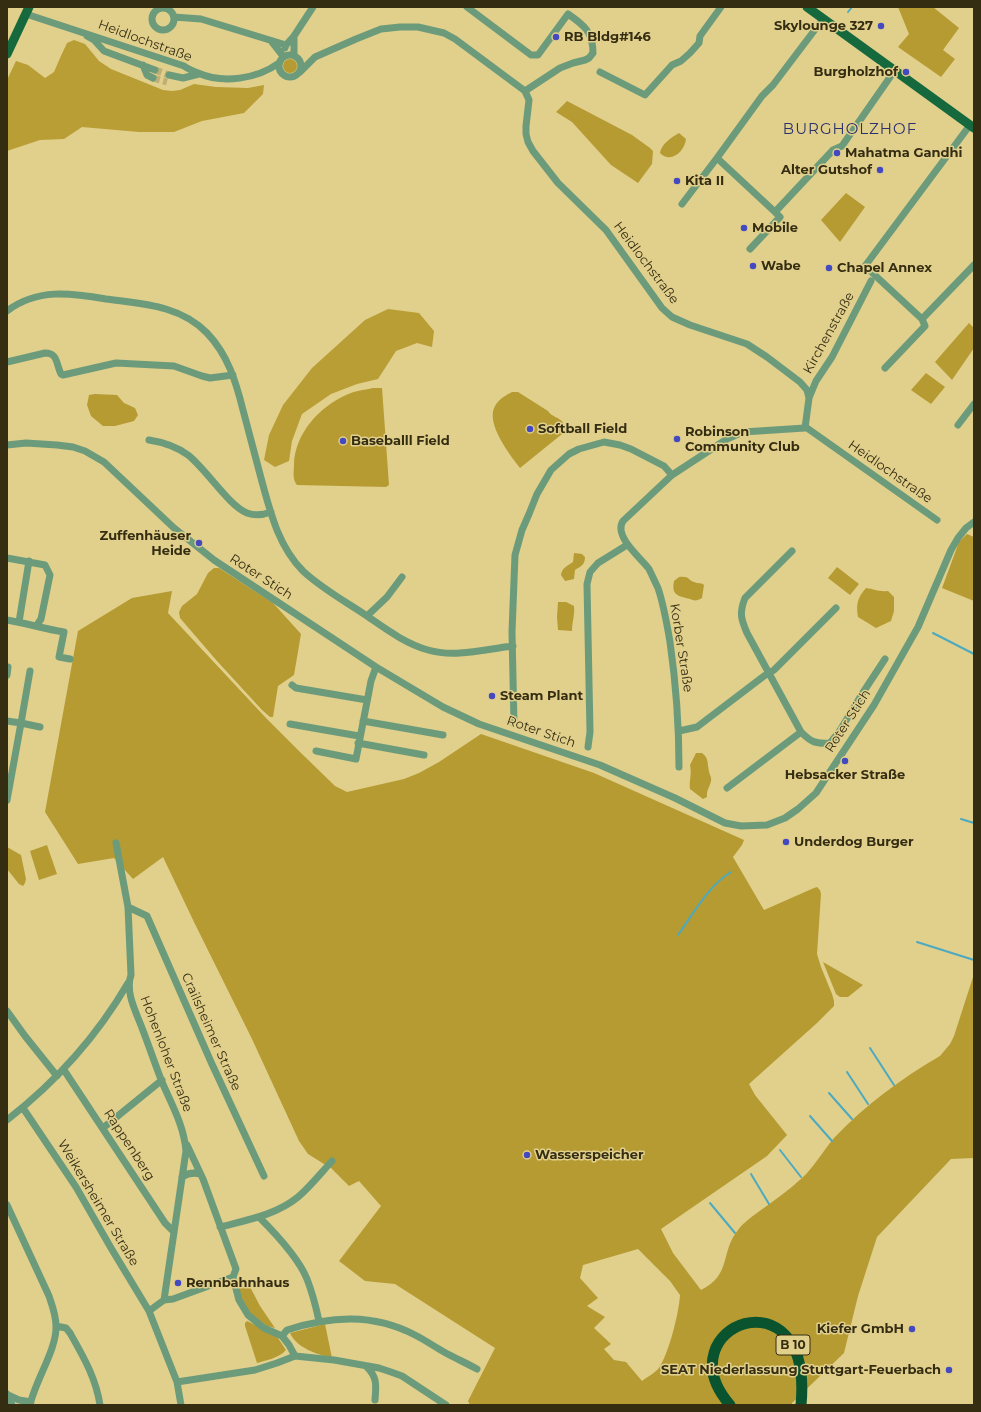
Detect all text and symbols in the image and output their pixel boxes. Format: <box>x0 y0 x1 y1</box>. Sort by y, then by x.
street label: Heidlochstraße <box>96 17 194 65</box>
place label: Skylounge 327 <box>774 18 873 34</box>
marker: Skylounge 327 <box>876 21 886 31</box>
place label: RB Bldg#146 <box>564 29 651 45</box>
marker: RB Bldg#146 <box>551 32 561 42</box>
place label: Burgholzhof <box>813 64 898 80</box>
marker: Burgholzhof <box>901 67 911 77</box>
district label: BURGHOLZHOF <box>783 121 917 139</box>
place label: Mahatma Gandhi <box>845 145 962 161</box>
marker: Mahatma Gandhi <box>832 148 842 158</box>
place label: Alter Gutshof <box>781 162 872 178</box>
marker: Alter Gutshof <box>875 165 885 175</box>
place label: Kita II <box>685 173 724 189</box>
marker: Kita II <box>672 176 682 186</box>
street label: Heidlochstraße <box>610 219 682 307</box>
place label: Mobile <box>752 220 798 236</box>
marker: Mobile <box>739 223 749 233</box>
place label: Wabe <box>761 258 801 274</box>
place label: Chapel Annex <box>837 260 932 276</box>
marker: Wabe <box>748 261 758 271</box>
marker: Chapel Annex <box>824 263 834 273</box>
street label: Kirchenstraße <box>800 289 858 377</box>
place label: Softball Field <box>538 421 627 437</box>
marker: Softball Field <box>525 424 535 434</box>
place label: Robinson Community Club <box>685 424 800 455</box>
place label: Baseballl Field <box>351 433 450 449</box>
marker: Robinson Community Club <box>672 434 682 444</box>
marker: Baseballl Field <box>338 436 348 446</box>
street label: Heidlochstraße <box>845 437 935 507</box>
place label: Zuffenhäuser Heide <box>99 528 191 559</box>
marker: Zuffenhäuser Heide <box>194 538 204 548</box>
street label: Roter Stich <box>227 551 295 603</box>
street label: Korber Straße <box>666 603 696 693</box>
street label: Roter Stich <box>822 687 874 755</box>
place label: Steam Plant <box>500 688 583 704</box>
marker: Steam Plant <box>487 691 497 701</box>
street label: Roter Stich <box>505 713 577 751</box>
marker: Hebsacker Straße <box>840 756 850 766</box>
place label: Hebsacker Straße <box>785 767 905 783</box>
place label: Underdog Burger <box>794 834 914 850</box>
marker: Underdog Burger <box>781 837 791 847</box>
street label: Crailsheimer Straße <box>178 971 244 1093</box>
street label: Hohenloher Straße <box>137 994 195 1114</box>
street label: Rappenberg <box>100 1106 158 1184</box>
street label: Weikersheimer Straße <box>54 1137 142 1269</box>
place label: Wasserspeicher <box>535 1147 644 1163</box>
marker: Wasserspeicher <box>522 1150 532 1160</box>
place label: Rennbahnhaus <box>186 1275 289 1291</box>
marker: Rennbahnhaus <box>173 1278 183 1288</box>
place label: Kiefer GmbH <box>817 1321 904 1337</box>
marker: Kiefer GmbH <box>907 1324 917 1334</box>
road number: B 10 <box>776 1335 810 1355</box>
place label: SEAT Niederlassung Stuttgart-Feuerbach <box>661 1362 941 1378</box>
marker: SEAT Niederlassung Stuttgart-Feuerbach <box>944 1365 954 1375</box>

